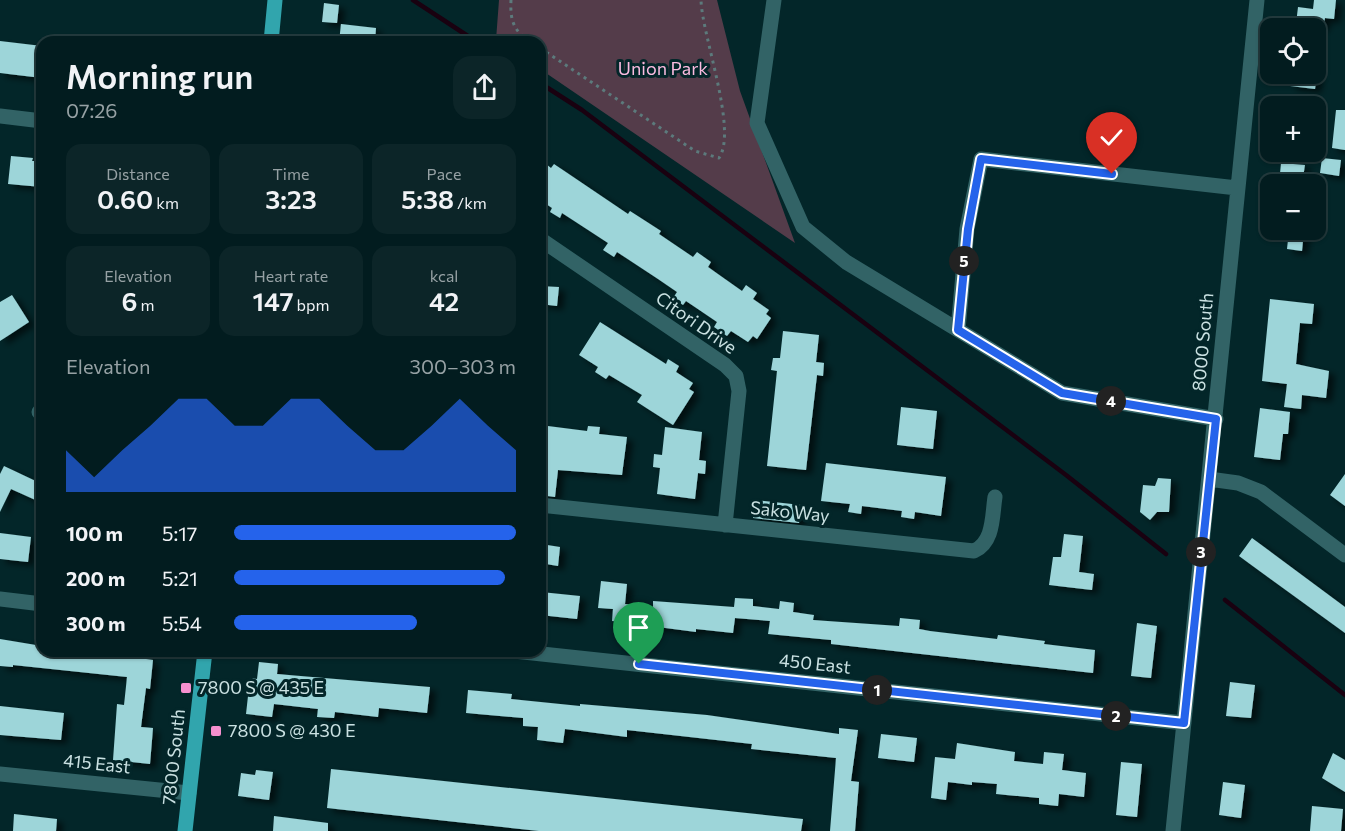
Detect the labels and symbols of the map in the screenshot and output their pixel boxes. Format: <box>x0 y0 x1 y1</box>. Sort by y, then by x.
park label: Union Park <box>618 57 708 79</box>
pin <box>1086 112 1137 174</box>
pin: 5 <box>949 246 979 276</box>
street label: Citori Drive <box>652 286 741 358</box>
street label: 8000 South <box>1187 292 1217 392</box>
pin: 4 <box>1096 386 1126 416</box>
street label: Sako Way <box>749 496 831 526</box>
pin: 3 <box>1186 537 1216 567</box>
pin <box>613 602 664 664</box>
street label: 450 East <box>778 648 852 678</box>
pin: 1 <box>862 675 892 705</box>
place label: 7800 S @ 435 E <box>198 676 324 698</box>
marker: 7800 S @ 435 E <box>179 681 193 695</box>
pin: 2 <box>1101 701 1131 731</box>
street label: 7800 South <box>157 708 189 806</box>
place label: 7800 S @ 430 E <box>228 719 356 741</box>
marker: 7800 S @ 430 E <box>209 724 223 738</box>
street label: 415 East <box>62 749 132 777</box>

